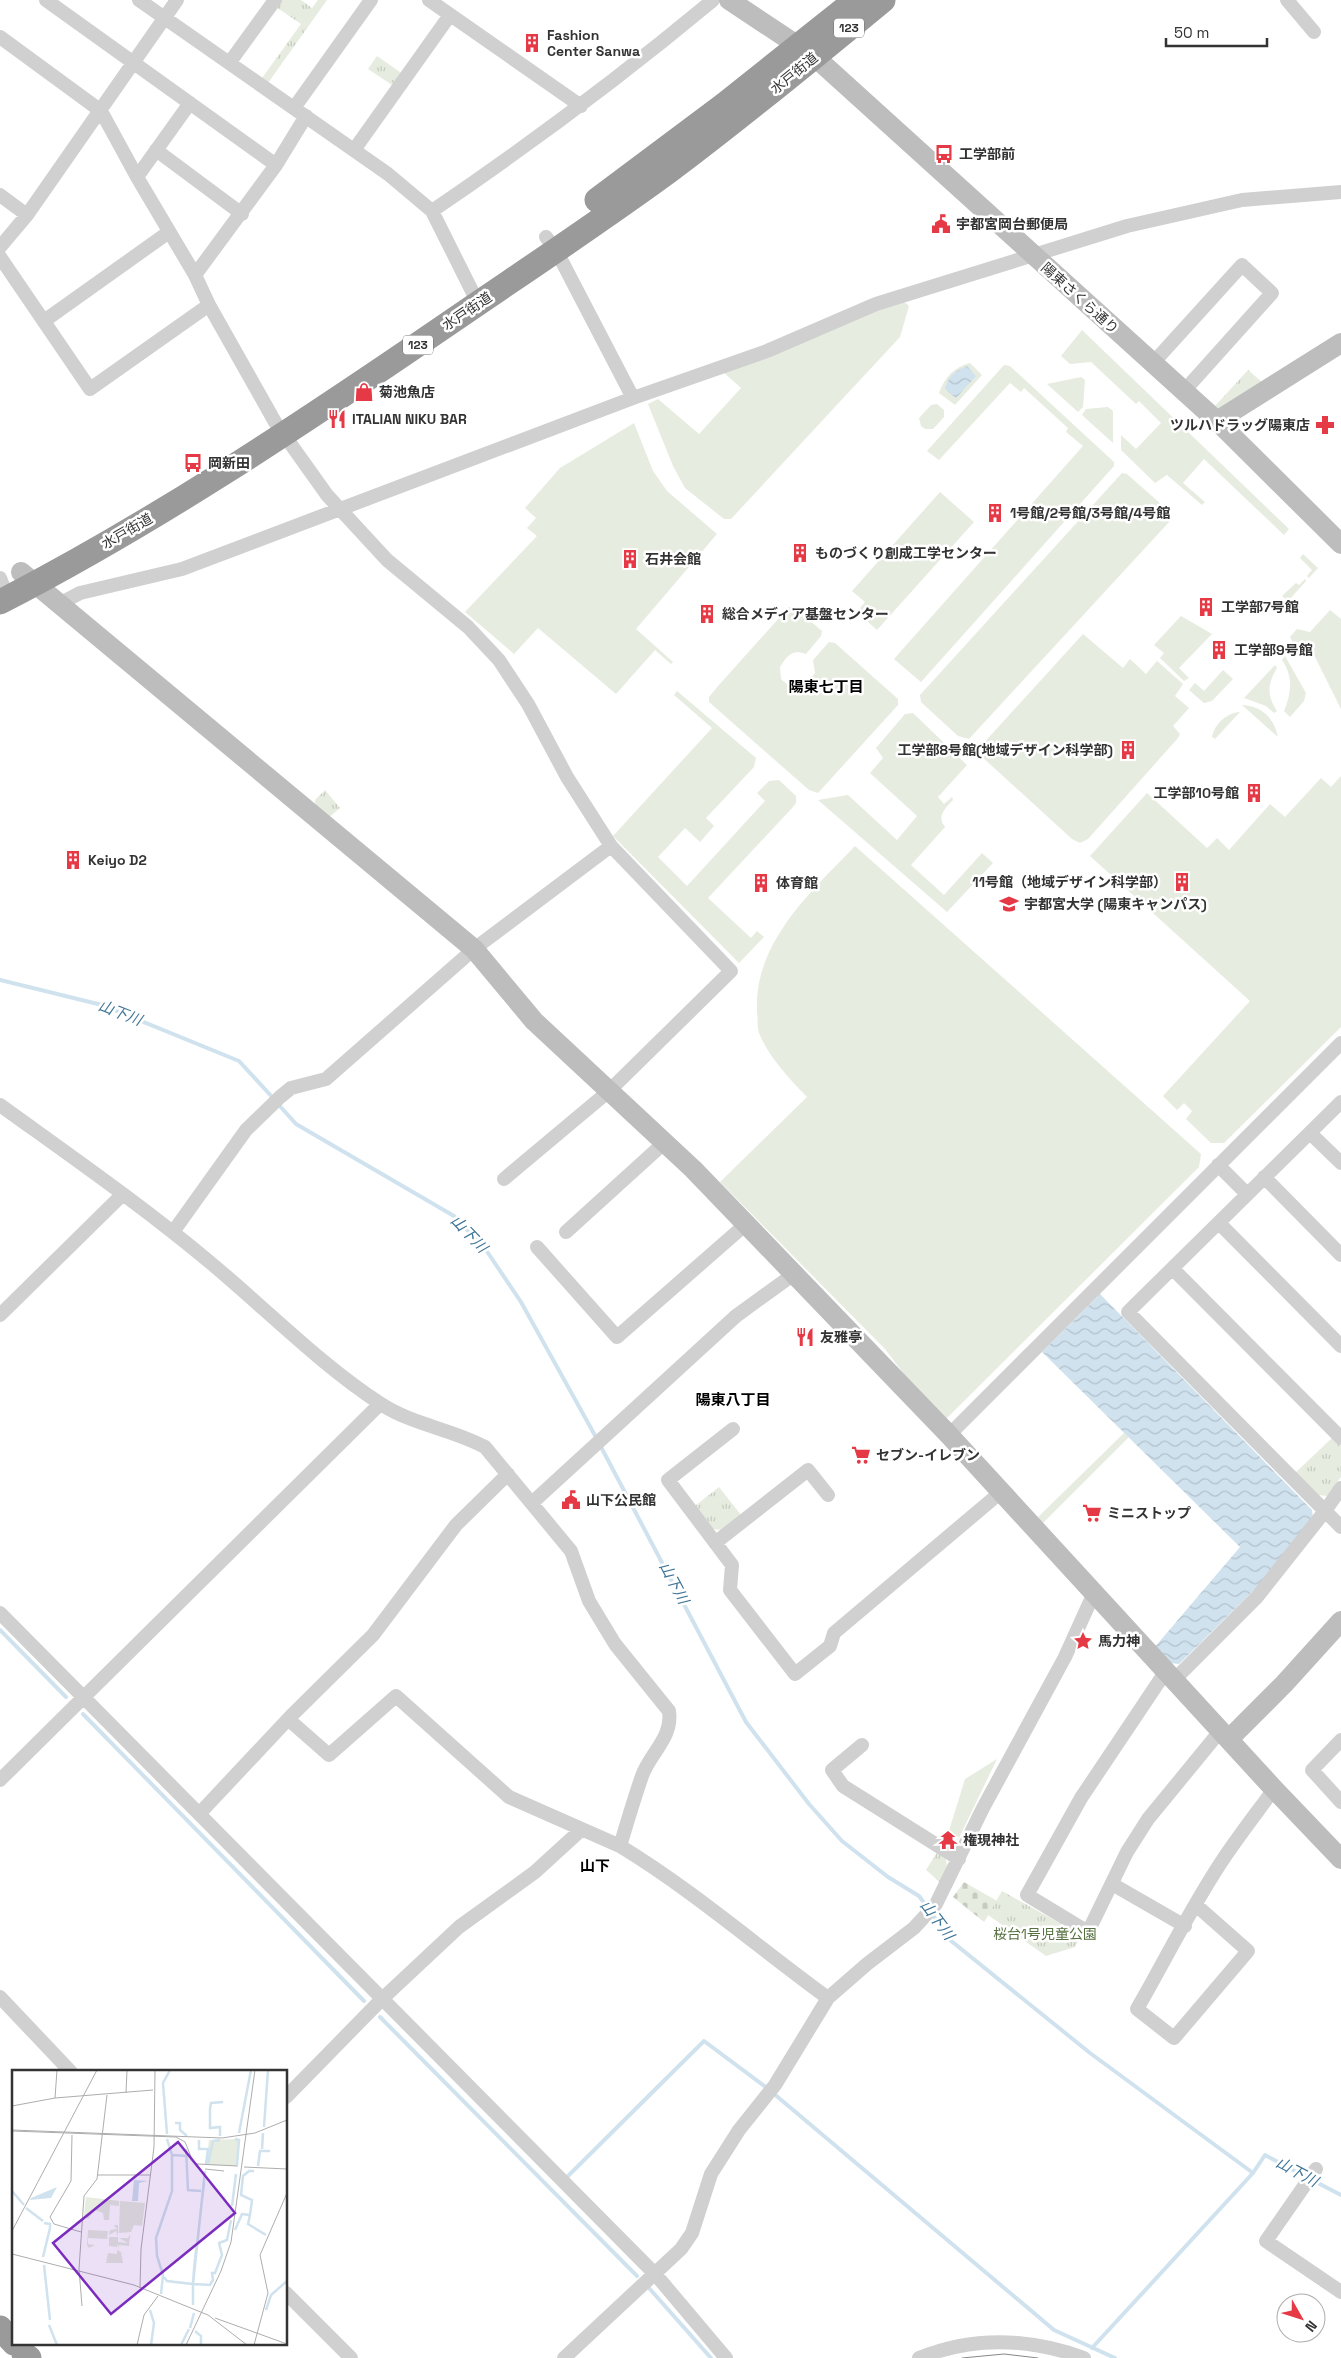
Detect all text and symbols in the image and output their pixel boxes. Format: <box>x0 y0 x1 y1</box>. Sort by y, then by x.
scale bar <box>1166 15 1267 47</box>
road number: 123 <box>834 18 864 38</box>
text: 50 m <box>1174 23 1209 42</box>
place label: Fashion Center Sanwa <box>547 26 640 60</box>
building icon: Fashion Center Sanwa <box>521 32 543 54</box>
street label: 水戸街道 <box>767 48 821 98</box>
bus stop icon: 工学部前 <box>933 143 955 165</box>
place label: 工学部前 <box>959 145 1015 163</box>
public building icon: 宇都宮岡台郵便局 <box>930 213 952 235</box>
place label: 宇都宮岡台郵便局 <box>956 215 1068 233</box>
street label: 陽東さくら通り <box>1038 259 1122 337</box>
street label: 水戸街道 <box>439 288 495 334</box>
road number: 123 <box>403 336 433 354</box>
shop icon: 菊池魚店 <box>353 381 375 403</box>
place label: 菊池魚店 <box>379 383 435 401</box>
restaurant icon: ITALIAN NIKU BAR <box>326 408 348 430</box>
place label: ITALIAN NIKU BAR <box>352 410 467 428</box>
pharmacy icon: ツルハドラッグ陽東店 <box>1314 414 1336 436</box>
place label: ツルハドラッグ陽東店 <box>1170 416 1310 434</box>
bus stop icon: 岡新田 <box>182 452 204 474</box>
place label: 岡新田 <box>208 454 250 472</box>
building icon: 1号館/2号館/3号館/4号館 <box>984 502 1006 524</box>
place label: 1号館/2号館/3号館/4号館 <box>1010 504 1170 522</box>
street label: 水戸街道 <box>98 509 156 553</box>
building icon: ものづくり創成工学センター <box>789 542 811 564</box>
place label: ものづくり創成工学センター <box>815 544 997 562</box>
building icon: 石井会館 <box>619 548 641 570</box>
place label: 石井会館 <box>645 550 701 568</box>
building icon: 工学部7号館 <box>1195 596 1217 618</box>
place label: 工学部7号館 <box>1221 598 1299 616</box>
building icon: 総合メディア基盤センター <box>696 603 718 625</box>
place label: 総合メディア基盤センター <box>722 605 889 623</box>
building icon: 工学部9号館 <box>1208 639 1230 661</box>
place label: 工学部9号館 <box>1234 641 1313 659</box>
district label: 陽東七丁目 <box>788 677 864 696</box>
building icon: 工学部8号館(地域デザイン科学部) <box>1117 739 1139 761</box>
place label: 工学部8号館(地域デザイン科学部) <box>898 741 1113 759</box>
building icon: 工学部10号館 <box>1243 782 1265 804</box>
place label: 工学部10号館 <box>1154 784 1239 802</box>
building icon: Keiyo D2 <box>62 849 84 871</box>
place label: Keiyo D2 <box>88 851 147 869</box>
building icon: 11号館（地域デザイン科学部） <box>1171 871 1193 893</box>
building icon: 体育館 <box>750 872 772 894</box>
place label: 11号館（地域デザイン科学部） <box>972 873 1167 891</box>
place label: 体育館 <box>776 874 818 892</box>
school or university icon: 宇都宮大学 (陽東キャンパス) <box>998 893 1020 915</box>
place label: 宇都宮大学 (陽東キャンパス) <box>1024 895 1207 913</box>
water label: 山下川 <box>96 996 146 1030</box>
water label: 山下川 <box>447 1211 493 1258</box>
restaurant icon: 友雅亭 <box>794 1326 816 1348</box>
place label: 友雅亭 <box>820 1328 862 1346</box>
district label: 陽東八丁目 <box>695 1390 771 1409</box>
supermarket icon: セブン-イレブン <box>850 1444 872 1466</box>
place label: セブン-イレブン <box>876 1446 980 1464</box>
public building icon: 山下公民館 <box>560 1489 582 1511</box>
place label: 山下公民館 <box>586 1491 656 1509</box>
supermarket icon: ミニストップ <box>1081 1502 1103 1524</box>
place label: ミニストップ <box>1107 1504 1191 1522</box>
water label: 山下川 <box>655 1558 694 1609</box>
place icon: 馬力神 <box>1072 1630 1094 1652</box>
place label: 馬力神 <box>1098 1632 1140 1650</box>
temple icon: 権現神社 <box>937 1829 959 1851</box>
place label: 権現神社 <box>963 1831 1019 1849</box>
district label: 山下 <box>580 1856 610 1875</box>
water label: 山下川 <box>916 1896 960 1945</box>
park label: 桜台1号児童公園 <box>993 1925 1097 1943</box>
inset map <box>12 2070 288 2346</box>
water label: 山下川 <box>1273 2153 1323 2191</box>
north arrow <box>1276 2293 1326 2343</box>
text: N <box>1301 2317 1321 2335</box>

